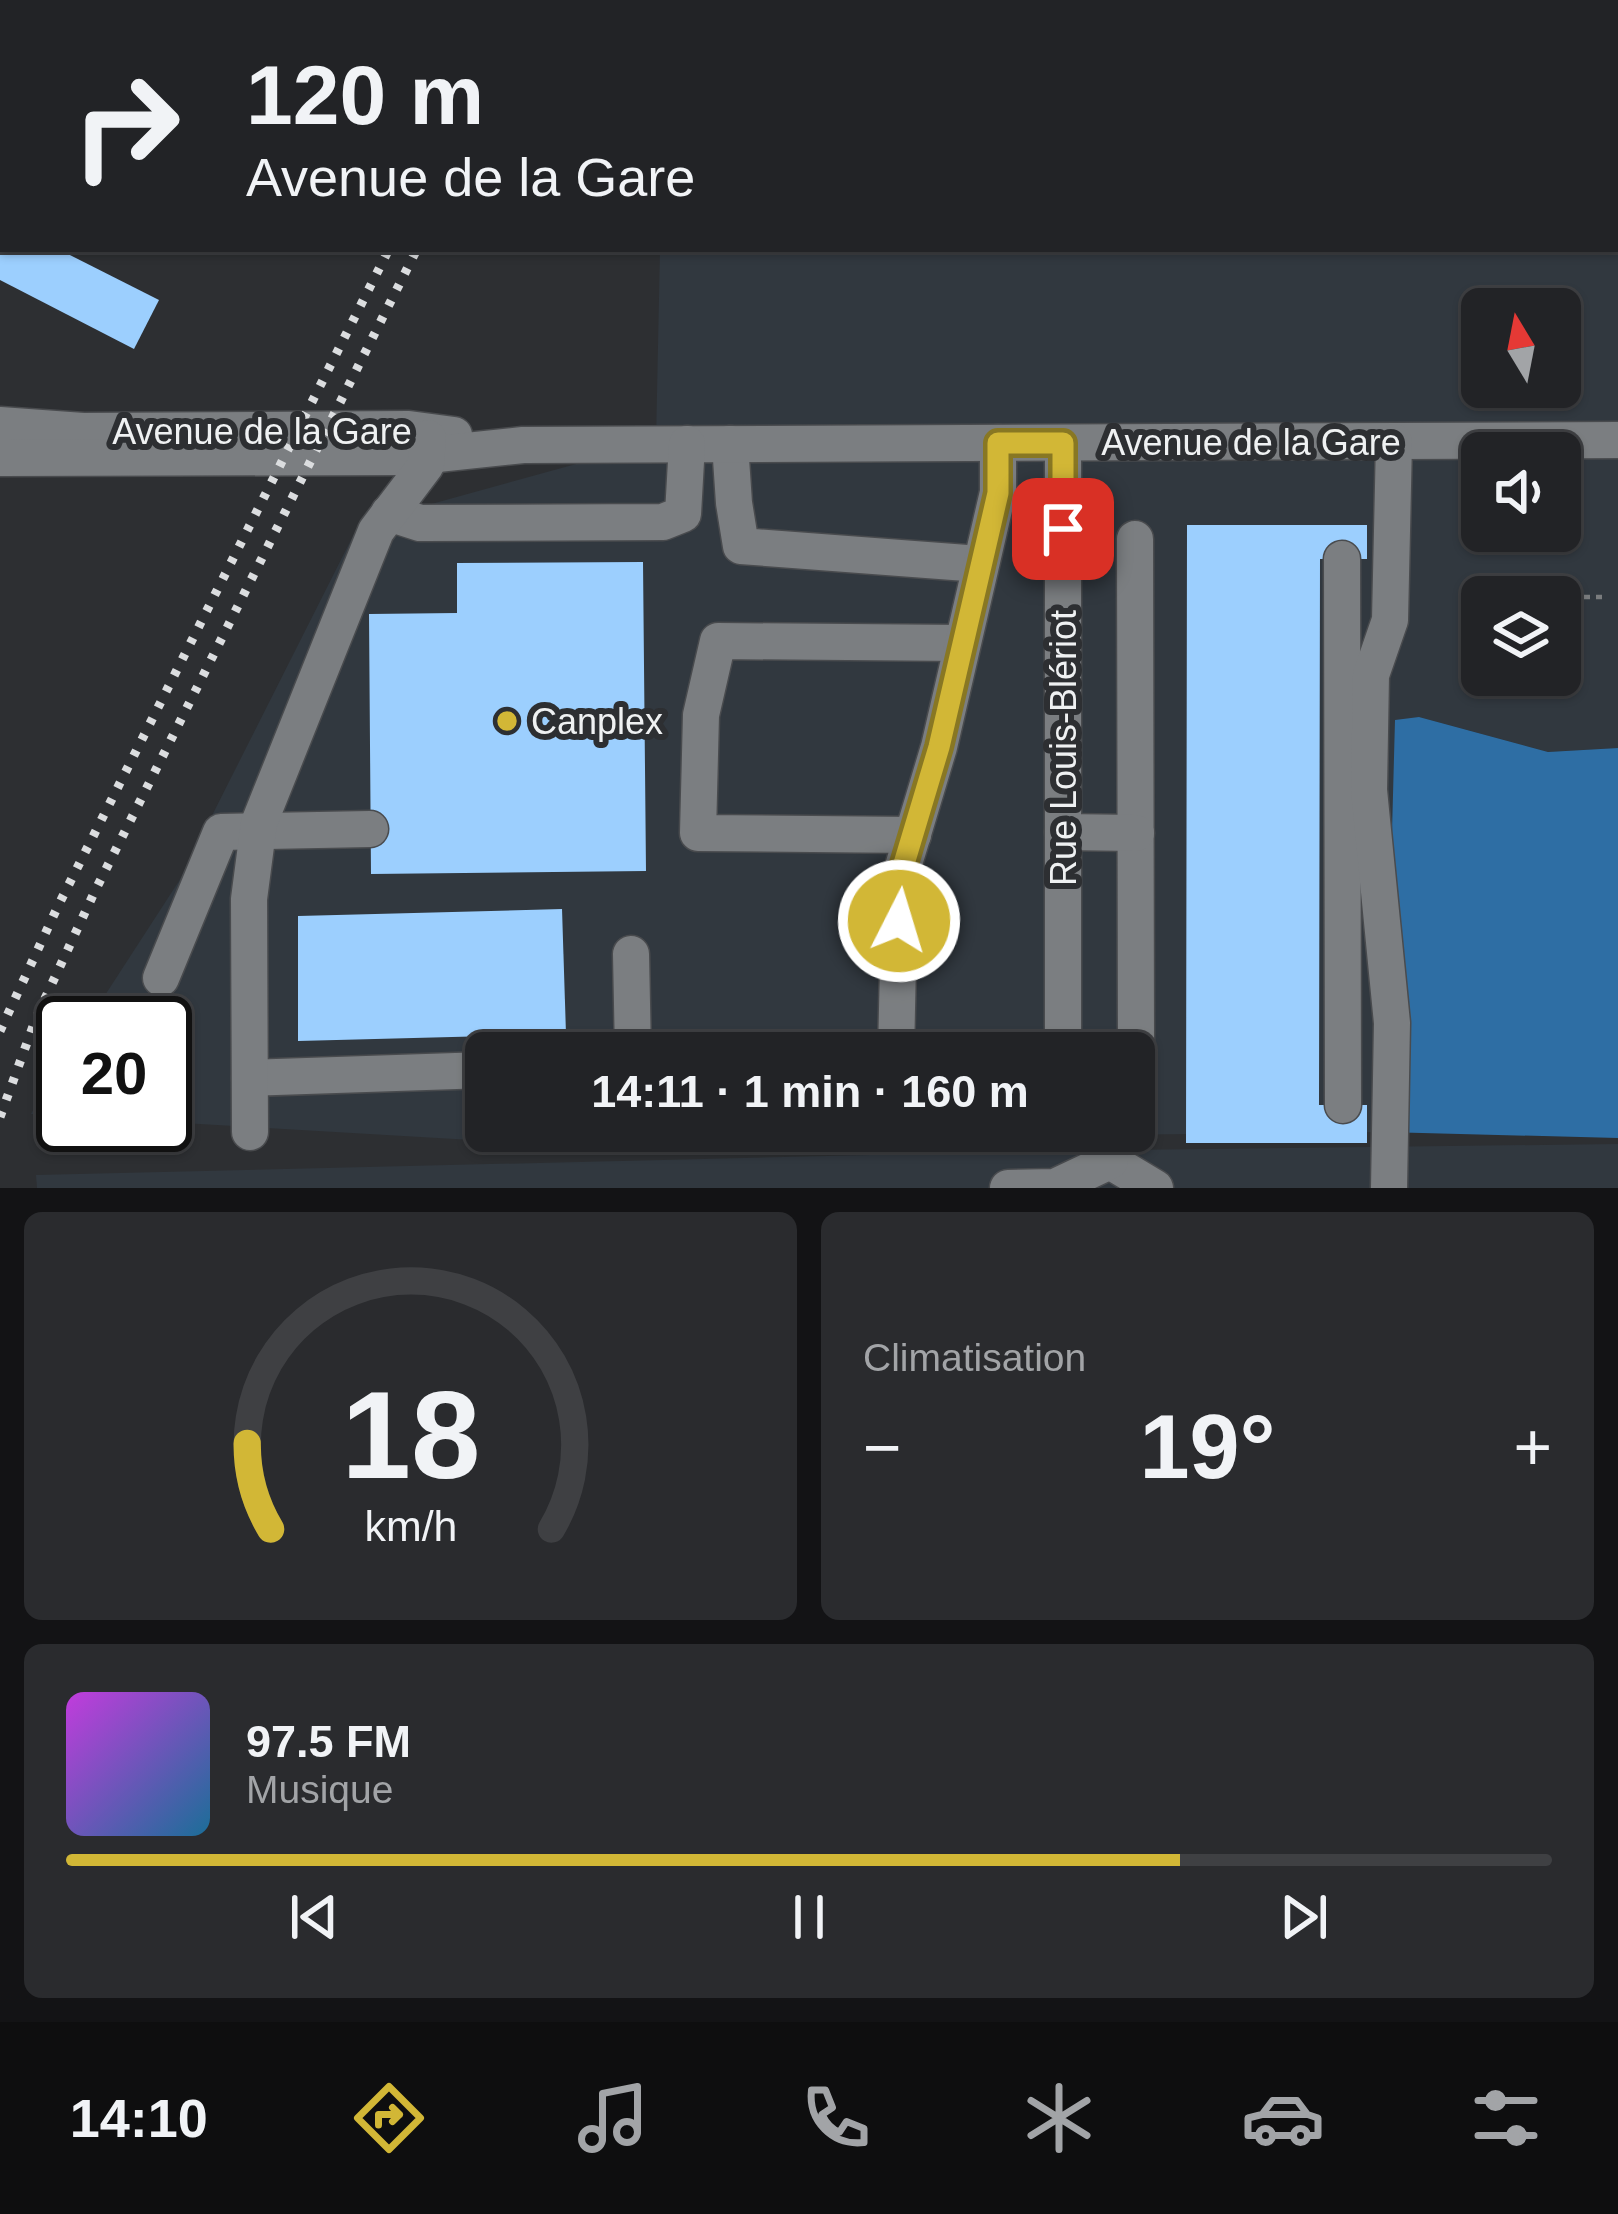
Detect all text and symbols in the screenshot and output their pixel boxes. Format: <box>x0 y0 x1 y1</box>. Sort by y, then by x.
icon: right <box>48 48 204 204</box>
text: 120 m <box>246 48 484 142</box>
text: Avenue de la Gare <box>246 147 695 207</box>
north arrow <box>1461 288 1581 408</box>
map controls <box>1461 288 1581 696</box>
street label: Avenue de la Gare <box>112 411 412 452</box>
street label: Avenue de la Gare <box>1101 422 1401 463</box>
button: sound <box>1461 432 1581 552</box>
pin <box>1012 478 1114 580</box>
icon: arrive <box>1030 496 1096 562</box>
button: layers <box>1461 576 1581 696</box>
street label: Rue Louis-Blériot <box>1043 610 1084 886</box>
place label: Canplex <box>531 701 663 742</box>
marker: Canplex <box>494 708 520 734</box>
position arrow <box>836 858 962 984</box>
speed limit sign: 20 <box>36 996 192 1152</box>
text: 14:11 · 1 min · 160 m <box>591 1066 1029 1117</box>
text: Climatisation <box>863 1336 1086 1379</box>
text: 18 <box>341 1365 480 1504</box>
text: 19° <box>1139 1397 1276 1497</box>
text: − <box>863 1410 902 1484</box>
text: + <box>1513 1410 1552 1484</box>
text: km/h <box>364 1502 457 1550</box>
text: 97.5 FM <box>246 1716 411 1767</box>
text: Musique <box>246 1768 393 1811</box>
icon: previous <box>281 1884 347 1950</box>
icon: pause <box>776 1884 842 1950</box>
icon: next <box>1271 1884 1337 1950</box>
icon: directions <box>347 2076 431 2160</box>
icon: music <box>571 2076 655 2160</box>
icon: phone <box>794 2076 878 2160</box>
icon: climate <box>1017 2076 1101 2160</box>
icon: car <box>1241 2076 1325 2160</box>
icon: filters <box>1464 2076 1548 2160</box>
text: 14:10 <box>70 2088 208 2148</box>

